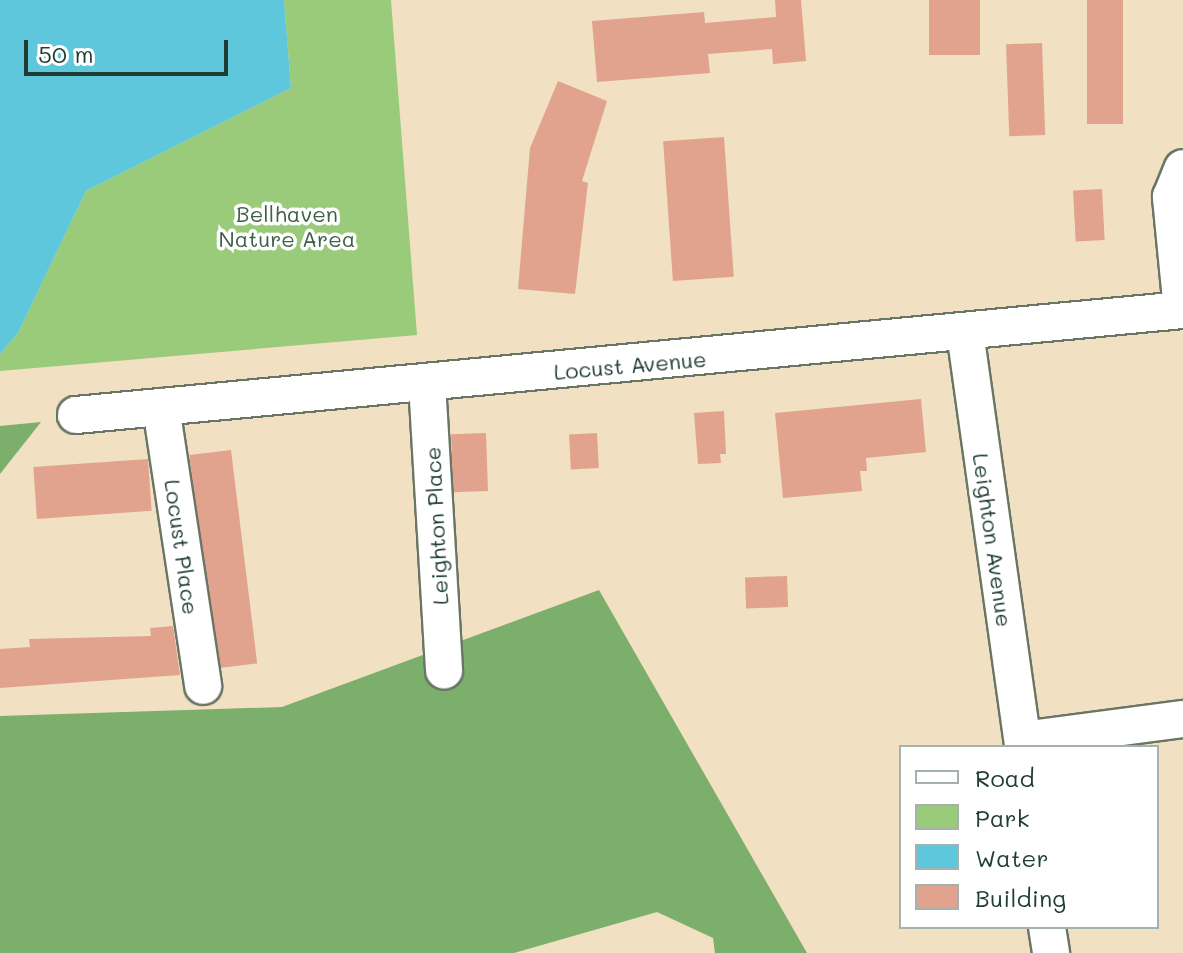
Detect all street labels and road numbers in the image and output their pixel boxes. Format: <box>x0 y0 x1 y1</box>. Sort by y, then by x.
street label: Locust Avenue <box>553 345 707 385</box>
street label: Leighton Place <box>419 446 453 606</box>
street label: Leighton Avenue <box>968 451 1018 629</box>
street label: Locust Place <box>159 478 205 616</box>

